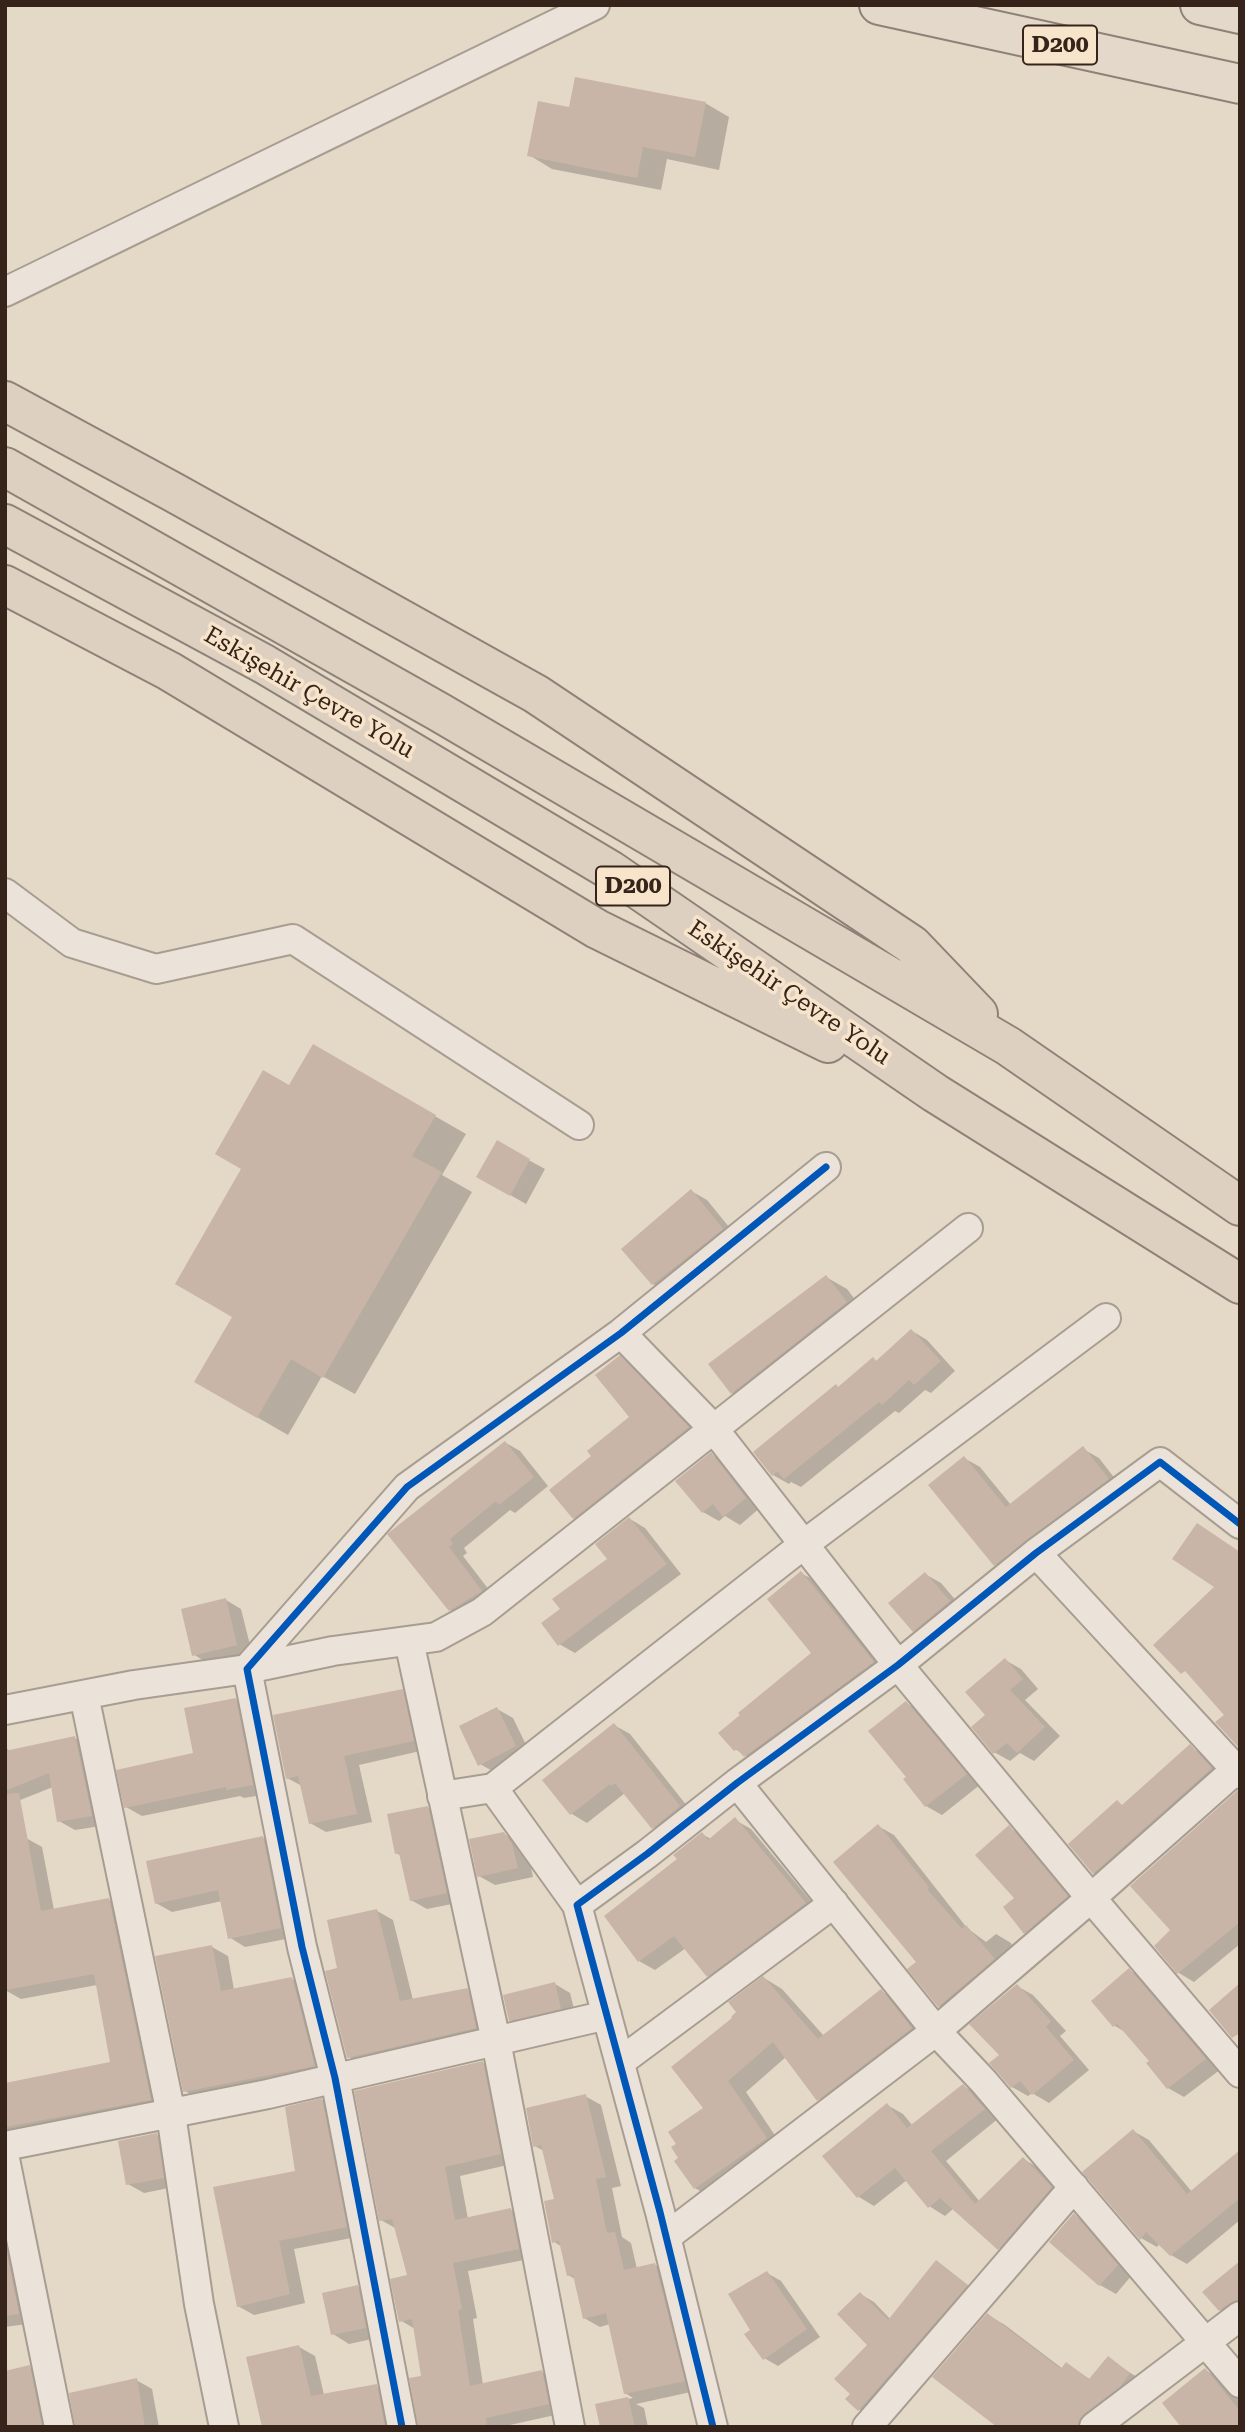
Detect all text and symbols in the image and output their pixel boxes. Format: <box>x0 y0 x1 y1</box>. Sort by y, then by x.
road number: D200 <box>1023 26 1097 64</box>
street label: Eskişehir Çevre Yolu <box>199 621 419 765</box>
road number: D200 <box>596 866 670 906</box>
street label: Eskişehir Çevre Yolu <box>682 914 896 1072</box>

